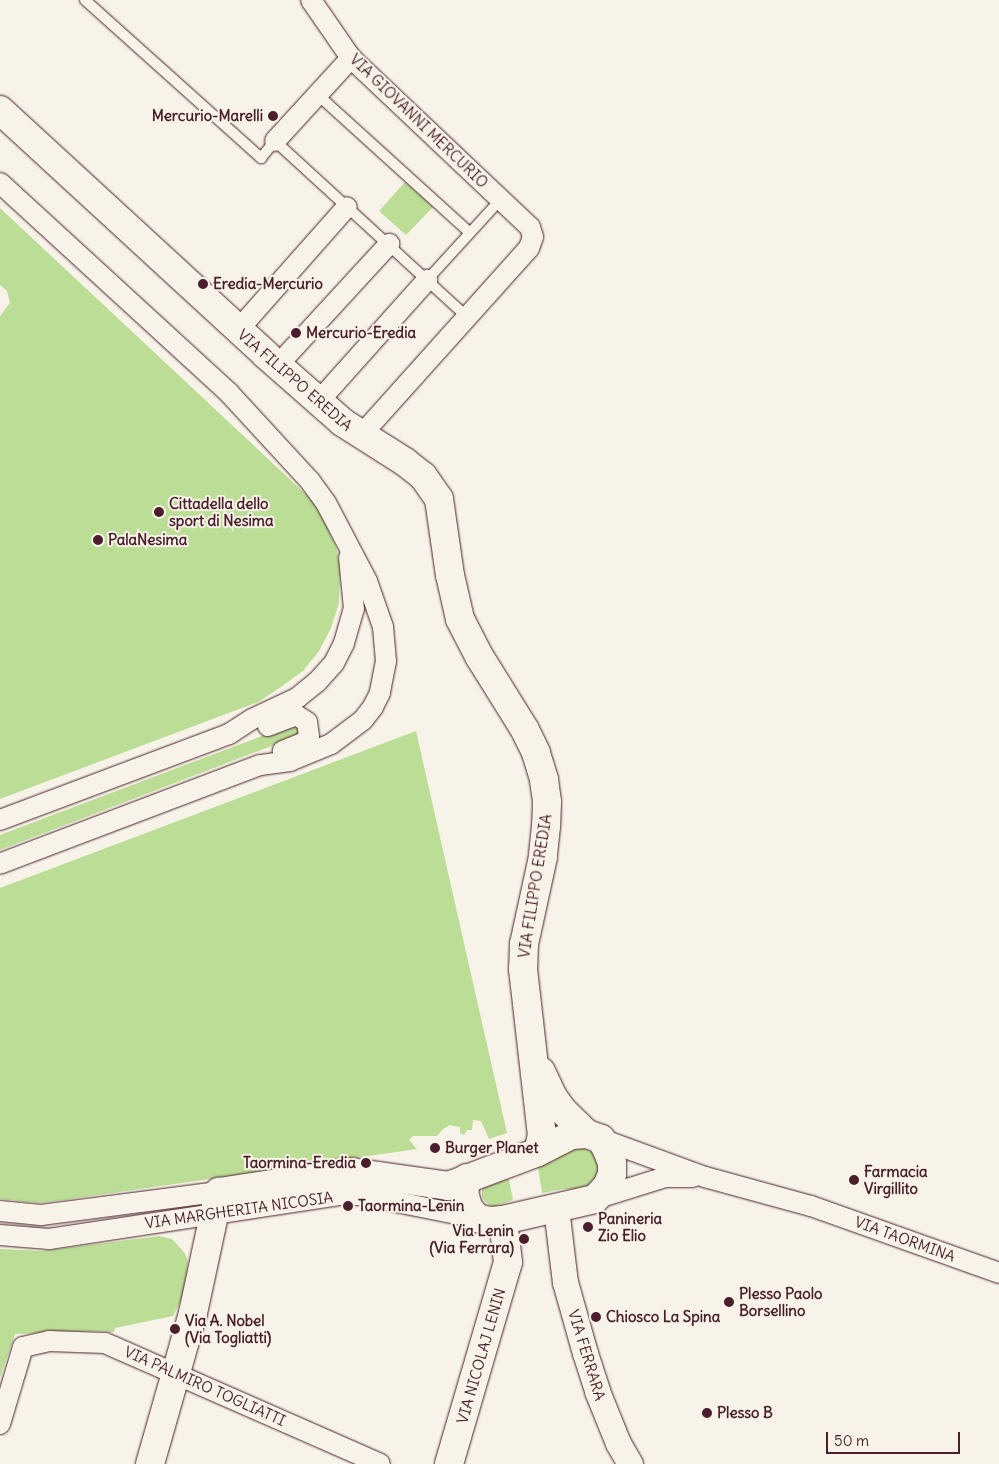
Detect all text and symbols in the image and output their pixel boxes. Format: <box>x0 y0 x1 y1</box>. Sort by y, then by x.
street label: VIA GIOVANNI MERCURIO <box>346 50 492 192</box>
place label: Mercurio-Marelli <box>152 107 263 125</box>
marker: Mercurio-Marelli <box>267 110 279 122</box>
place label: Eredia-Mercurio <box>213 275 323 293</box>
marker: Eredia-Mercurio <box>197 278 209 290</box>
place label: Mercurio-Eredia <box>306 324 416 342</box>
street label: VIA FILIPPO EREDIA <box>234 325 356 435</box>
marker: Mercurio-Eredia <box>290 327 302 339</box>
place label: Cittadella dello sport di Nesima <box>169 494 274 529</box>
marker: Cittadella dello sport di Nesima <box>153 506 165 518</box>
place label: PalaNesima <box>108 531 187 549</box>
marker: PalaNesima <box>92 534 104 546</box>
street label: VIA FILIPPO EREDIA <box>515 813 555 959</box>
place label: Burger Planet <box>445 1139 538 1157</box>
marker: Burger Planet <box>429 1142 441 1154</box>
place label: Taormina-Eredia <box>243 1154 356 1172</box>
marker: Taormina-Eredia <box>360 1157 372 1169</box>
place label: Farmacia Virgillito <box>864 1162 928 1197</box>
marker: Farmacia Virgillito <box>848 1174 860 1186</box>
street label: VIA MARGHERITA NICOSIA <box>144 1188 334 1232</box>
place label: Taormina-Lenin <box>358 1197 464 1215</box>
marker: Taormina-Lenin <box>342 1200 354 1212</box>
place label: Panineria Zio Elio <box>598 1209 662 1244</box>
street label: VIA TAORMINA <box>852 1212 958 1266</box>
place label: Via Lenin (Via Ferrara) <box>430 1221 514 1256</box>
marker: Panineria Zio Elio <box>582 1221 594 1233</box>
marker: Via Lenin (Via Ferrara) <box>518 1233 530 1245</box>
place label: Plesso Paolo Borsellino <box>739 1284 822 1319</box>
street label: VIA NICOLAJ LENIN <box>453 1286 509 1426</box>
marker: Plesso Paolo Borsellino <box>723 1296 735 1308</box>
street label: VIA FERRARA <box>565 1307 609 1403</box>
place label: Chiosco La Spina <box>606 1308 720 1326</box>
place label: Via A. Nobel (Via Togliatti) <box>185 1311 271 1346</box>
marker: Chiosco La Spina <box>590 1311 602 1323</box>
marker: Via A. Nobel (Via Togliatti) <box>169 1323 181 1335</box>
street label: VIA PALMIRO TOGLIATTI <box>122 1342 288 1430</box>
place label: Plesso B <box>717 1404 773 1422</box>
marker: Plesso B <box>701 1407 713 1419</box>
scale bar <box>829 1422 963 1454</box>
text: 50 m <box>834 1431 869 1450</box>

